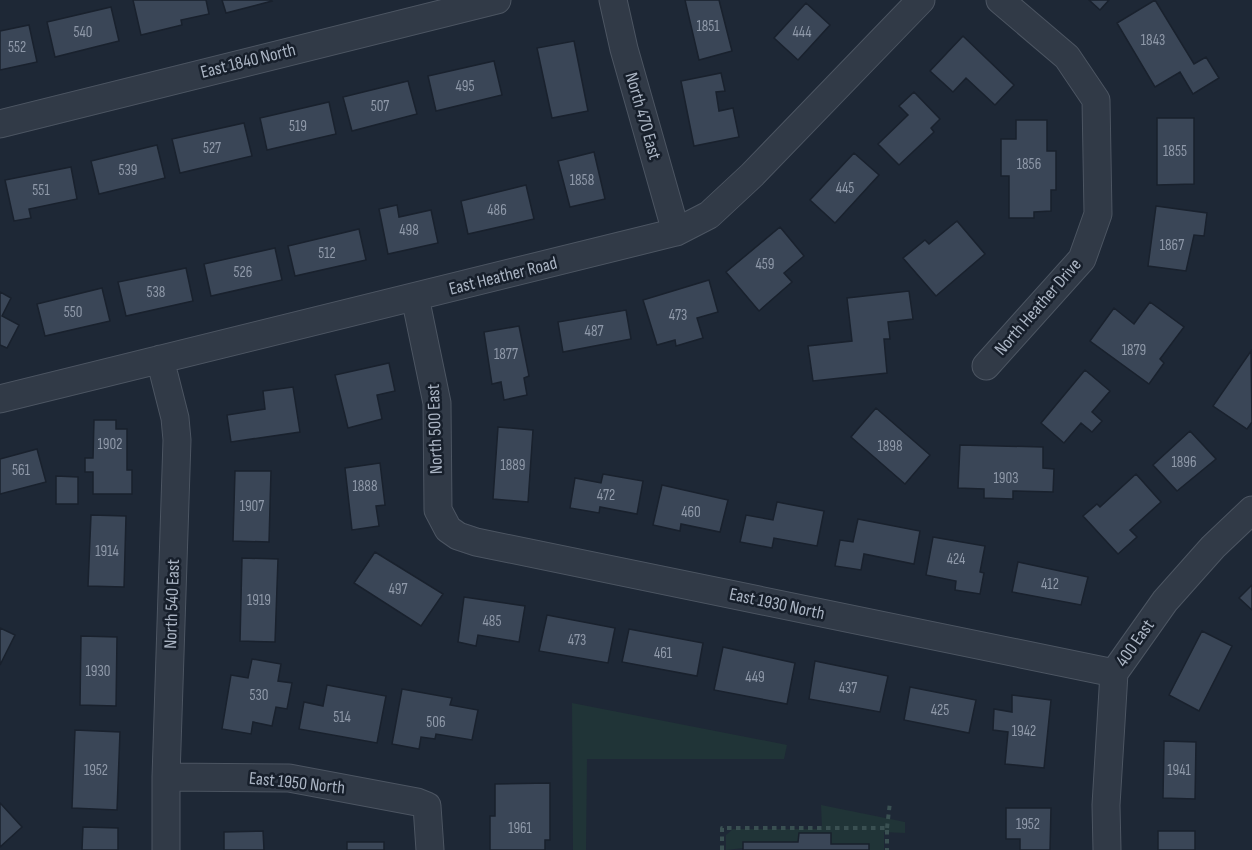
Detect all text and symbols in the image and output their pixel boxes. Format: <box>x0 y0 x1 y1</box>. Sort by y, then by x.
house number: 1851 <box>696 17 720 36</box>
house number: 540 <box>73 23 93 42</box>
house number: 444 <box>793 23 811 42</box>
house number: 1843 <box>1141 31 1165 50</box>
house number: 552 <box>8 38 26 57</box>
street label: East 1840 North <box>198 39 298 83</box>
street label: North 470 East <box>621 70 666 162</box>
house number: 495 <box>456 77 474 96</box>
house number: 507 <box>371 97 389 116</box>
house number: 519 <box>289 117 307 136</box>
house number: 527 <box>203 139 221 158</box>
house number: 1855 <box>1163 142 1187 161</box>
house number: 1856 <box>1017 155 1041 174</box>
house number: 539 <box>119 161 137 180</box>
house number: 1858 <box>570 171 594 190</box>
house number: 445 <box>836 179 854 198</box>
house number: 551 <box>32 181 50 200</box>
house number: 486 <box>487 201 507 220</box>
house number: 498 <box>399 221 419 240</box>
house number: 1867 <box>1160 236 1184 255</box>
house number: 512 <box>318 244 336 263</box>
street label: East Heather Road <box>447 252 559 300</box>
street label: North Heather Drive <box>990 254 1086 360</box>
house number: 459 <box>756 255 774 274</box>
house number: 526 <box>234 263 252 282</box>
house number: 538 <box>147 283 165 302</box>
house number: 550 <box>64 303 82 322</box>
house number: 473 <box>669 306 687 325</box>
house number: 487 <box>585 322 603 341</box>
house number: 1879 <box>1122 341 1146 360</box>
house number: 1877 <box>494 345 518 364</box>
street label: North 500 East <box>423 383 447 474</box>
house number: 1902 <box>98 435 122 454</box>
house number: 1898 <box>877 437 903 456</box>
house number: 1896 <box>1171 453 1197 472</box>
house number: 1889 <box>500 456 526 475</box>
house number: 561 <box>12 461 31 480</box>
house number: 1903 <box>994 469 1018 488</box>
house number: 1888 <box>353 477 378 496</box>
house number: 472 <box>597 486 615 505</box>
house number: 1907 <box>240 497 264 516</box>
house number: 460 <box>681 503 701 522</box>
house number: 1914 <box>95 542 119 561</box>
house number: 424 <box>947 550 965 569</box>
street label: North 540 East <box>160 558 184 649</box>
house number: 412 <box>1041 575 1059 594</box>
house number: 497 <box>389 580 407 599</box>
street label: East 1930 North <box>727 584 827 624</box>
house number: 1919 <box>247 591 271 610</box>
house number: 485 <box>483 612 501 631</box>
street label: 400 East <box>1111 615 1159 671</box>
house number: 473 <box>568 631 586 650</box>
house number: 461 <box>654 644 673 663</box>
house number: 1930 <box>86 662 110 681</box>
house number: 449 <box>745 668 765 687</box>
house number: 437 <box>839 679 857 698</box>
house number: 530 <box>250 686 269 705</box>
house number: 425 <box>931 701 949 720</box>
house number: 514 <box>333 708 351 727</box>
house number: 506 <box>426 713 446 732</box>
house number: 1942 <box>1012 722 1036 741</box>
house number: 1952 <box>84 761 108 780</box>
house number: 1941 <box>1167 761 1191 780</box>
street label: East 1950 North <box>248 768 346 798</box>
house number: 1952 <box>1016 815 1040 834</box>
house number: 1961 <box>508 819 533 838</box>

